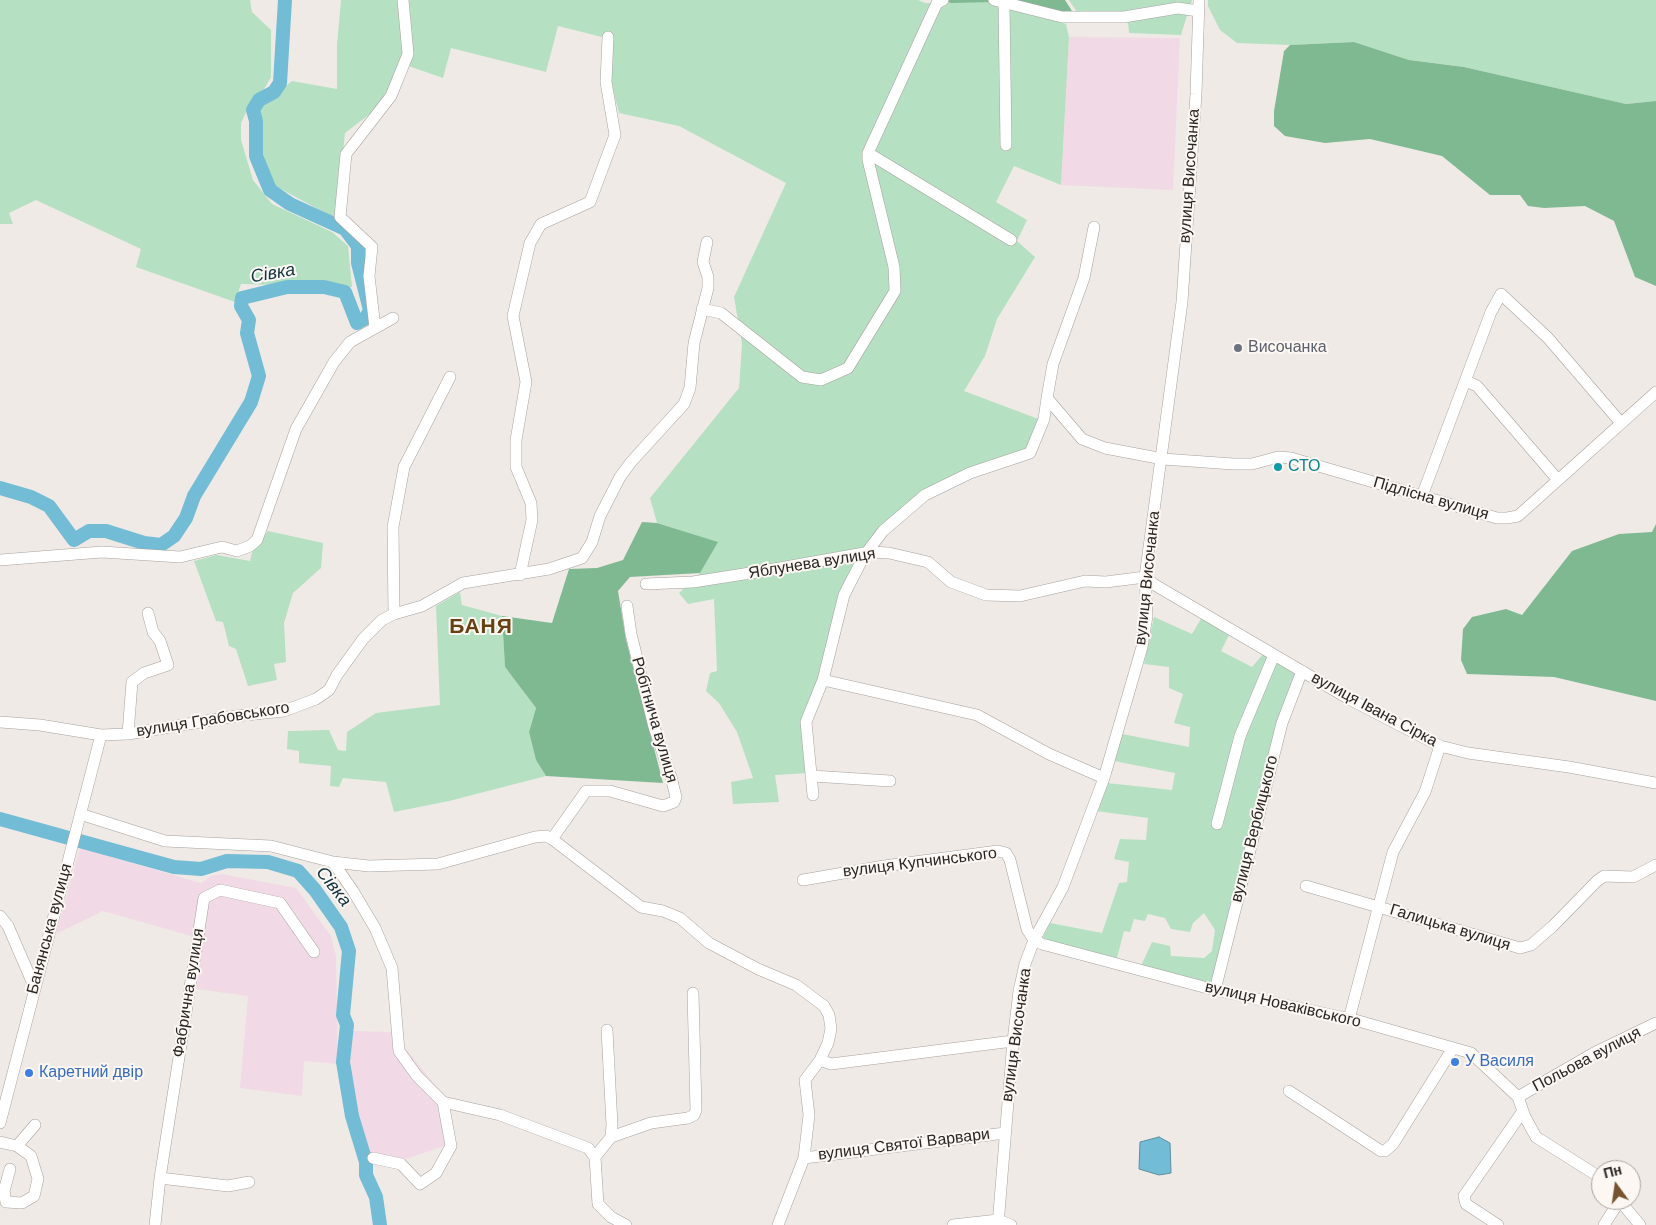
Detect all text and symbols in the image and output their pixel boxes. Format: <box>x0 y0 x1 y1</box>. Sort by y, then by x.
street label: вулиця Височанка <box>1176 108 1204 244</box>
water label: Сівка <box>249 259 297 289</box>
place label: Височанка <box>1248 338 1327 358</box>
marker: Височанка <box>1232 342 1244 354</box>
place label: СТО <box>1288 457 1321 477</box>
marker: СТО <box>1272 461 1284 473</box>
street label: Підлісна вулиця <box>1371 473 1491 525</box>
street label: вулиця Височанка <box>1131 510 1165 646</box>
street label: Яблунева вулиця <box>747 544 877 584</box>
district label: БАНЯ <box>449 614 513 640</box>
street label: Робітнича вулиця <box>627 655 681 785</box>
street label: вулиця Івана Сірка <box>1308 669 1440 751</box>
street label: вулиця Грабовського <box>135 698 291 742</box>
street label: вулиця Вербицького <box>1227 754 1283 904</box>
street label: вулиця Купчинського <box>842 844 998 882</box>
street label: Банянська вулиця <box>23 862 77 996</box>
water label: Сівка <box>311 863 355 911</box>
street label: Галицька вулиця <box>1387 901 1513 955</box>
street label: Фабрична вулиця <box>169 927 209 1059</box>
street label: вулиця Височанка <box>998 967 1036 1103</box>
street label: вулиця Новаківського <box>1203 978 1363 1032</box>
street label: Польова вулиця <box>1530 1023 1644 1097</box>
place label: У Василя <box>1465 1052 1534 1072</box>
marker: У Василя <box>1449 1056 1461 1068</box>
place label: Каретний двір <box>39 1063 143 1083</box>
marker: Каретний двір <box>23 1067 35 1079</box>
street label: вулиця Святої Варвари <box>817 1125 991 1165</box>
north arrow <box>1591 1160 1641 1210</box>
text: Пн <box>1601 1160 1624 1182</box>

